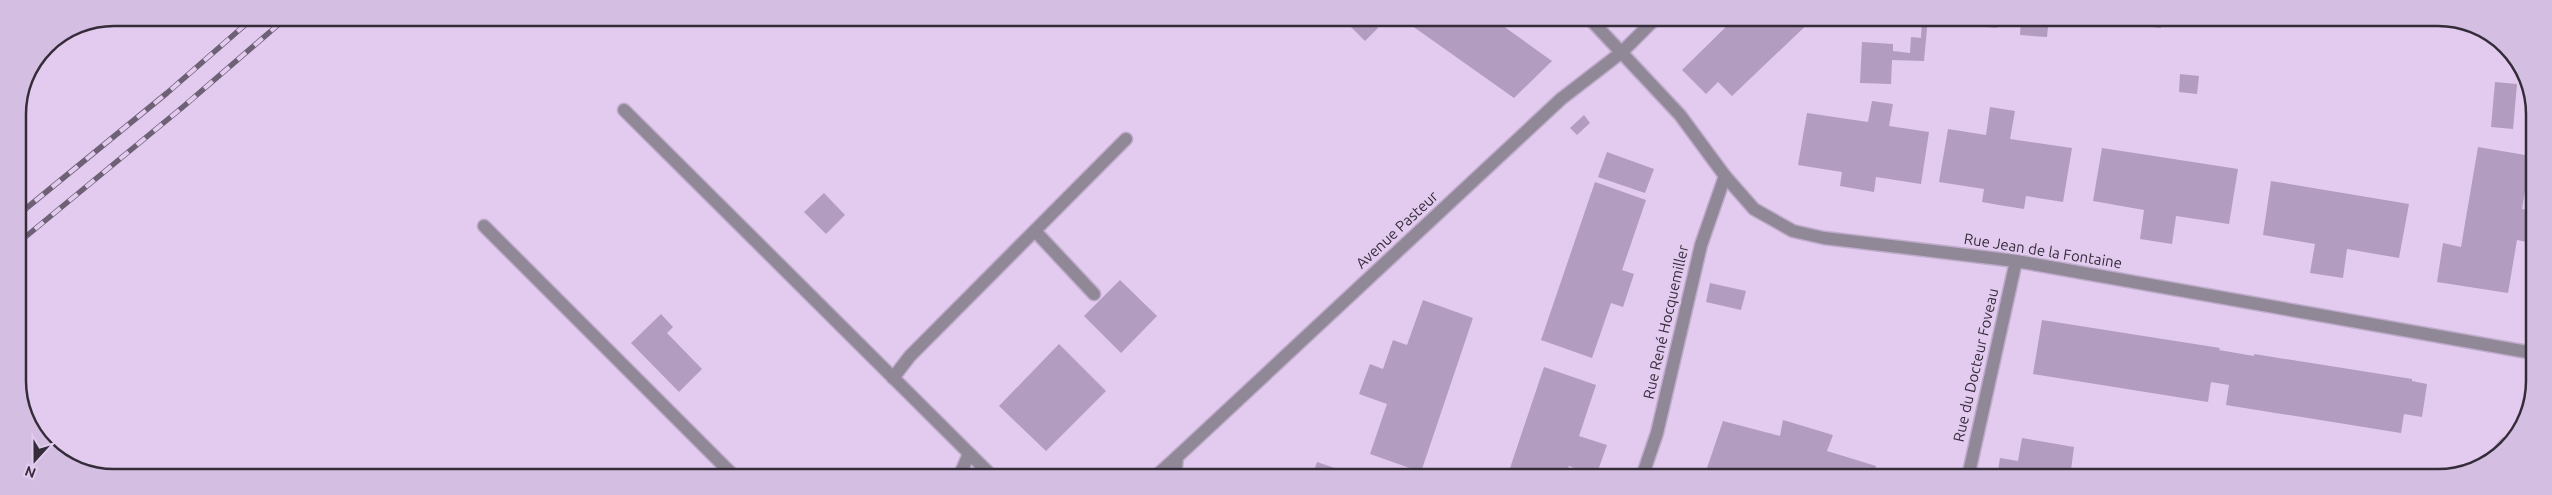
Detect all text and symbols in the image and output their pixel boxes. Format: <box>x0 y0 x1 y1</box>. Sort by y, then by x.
street label: Avenue Pasteur <box>1352 187 1441 272</box>
street label: Rue Jean de la Fontaine <box>1963 230 2123 271</box>
street label: Rue René Hocquemiller <box>1639 243 1692 401</box>
street label: Rue du Docteur Foveau <box>1950 286 2001 443</box>
north arrow <box>10 435 60 485</box>
text: N <box>23 463 38 481</box>

